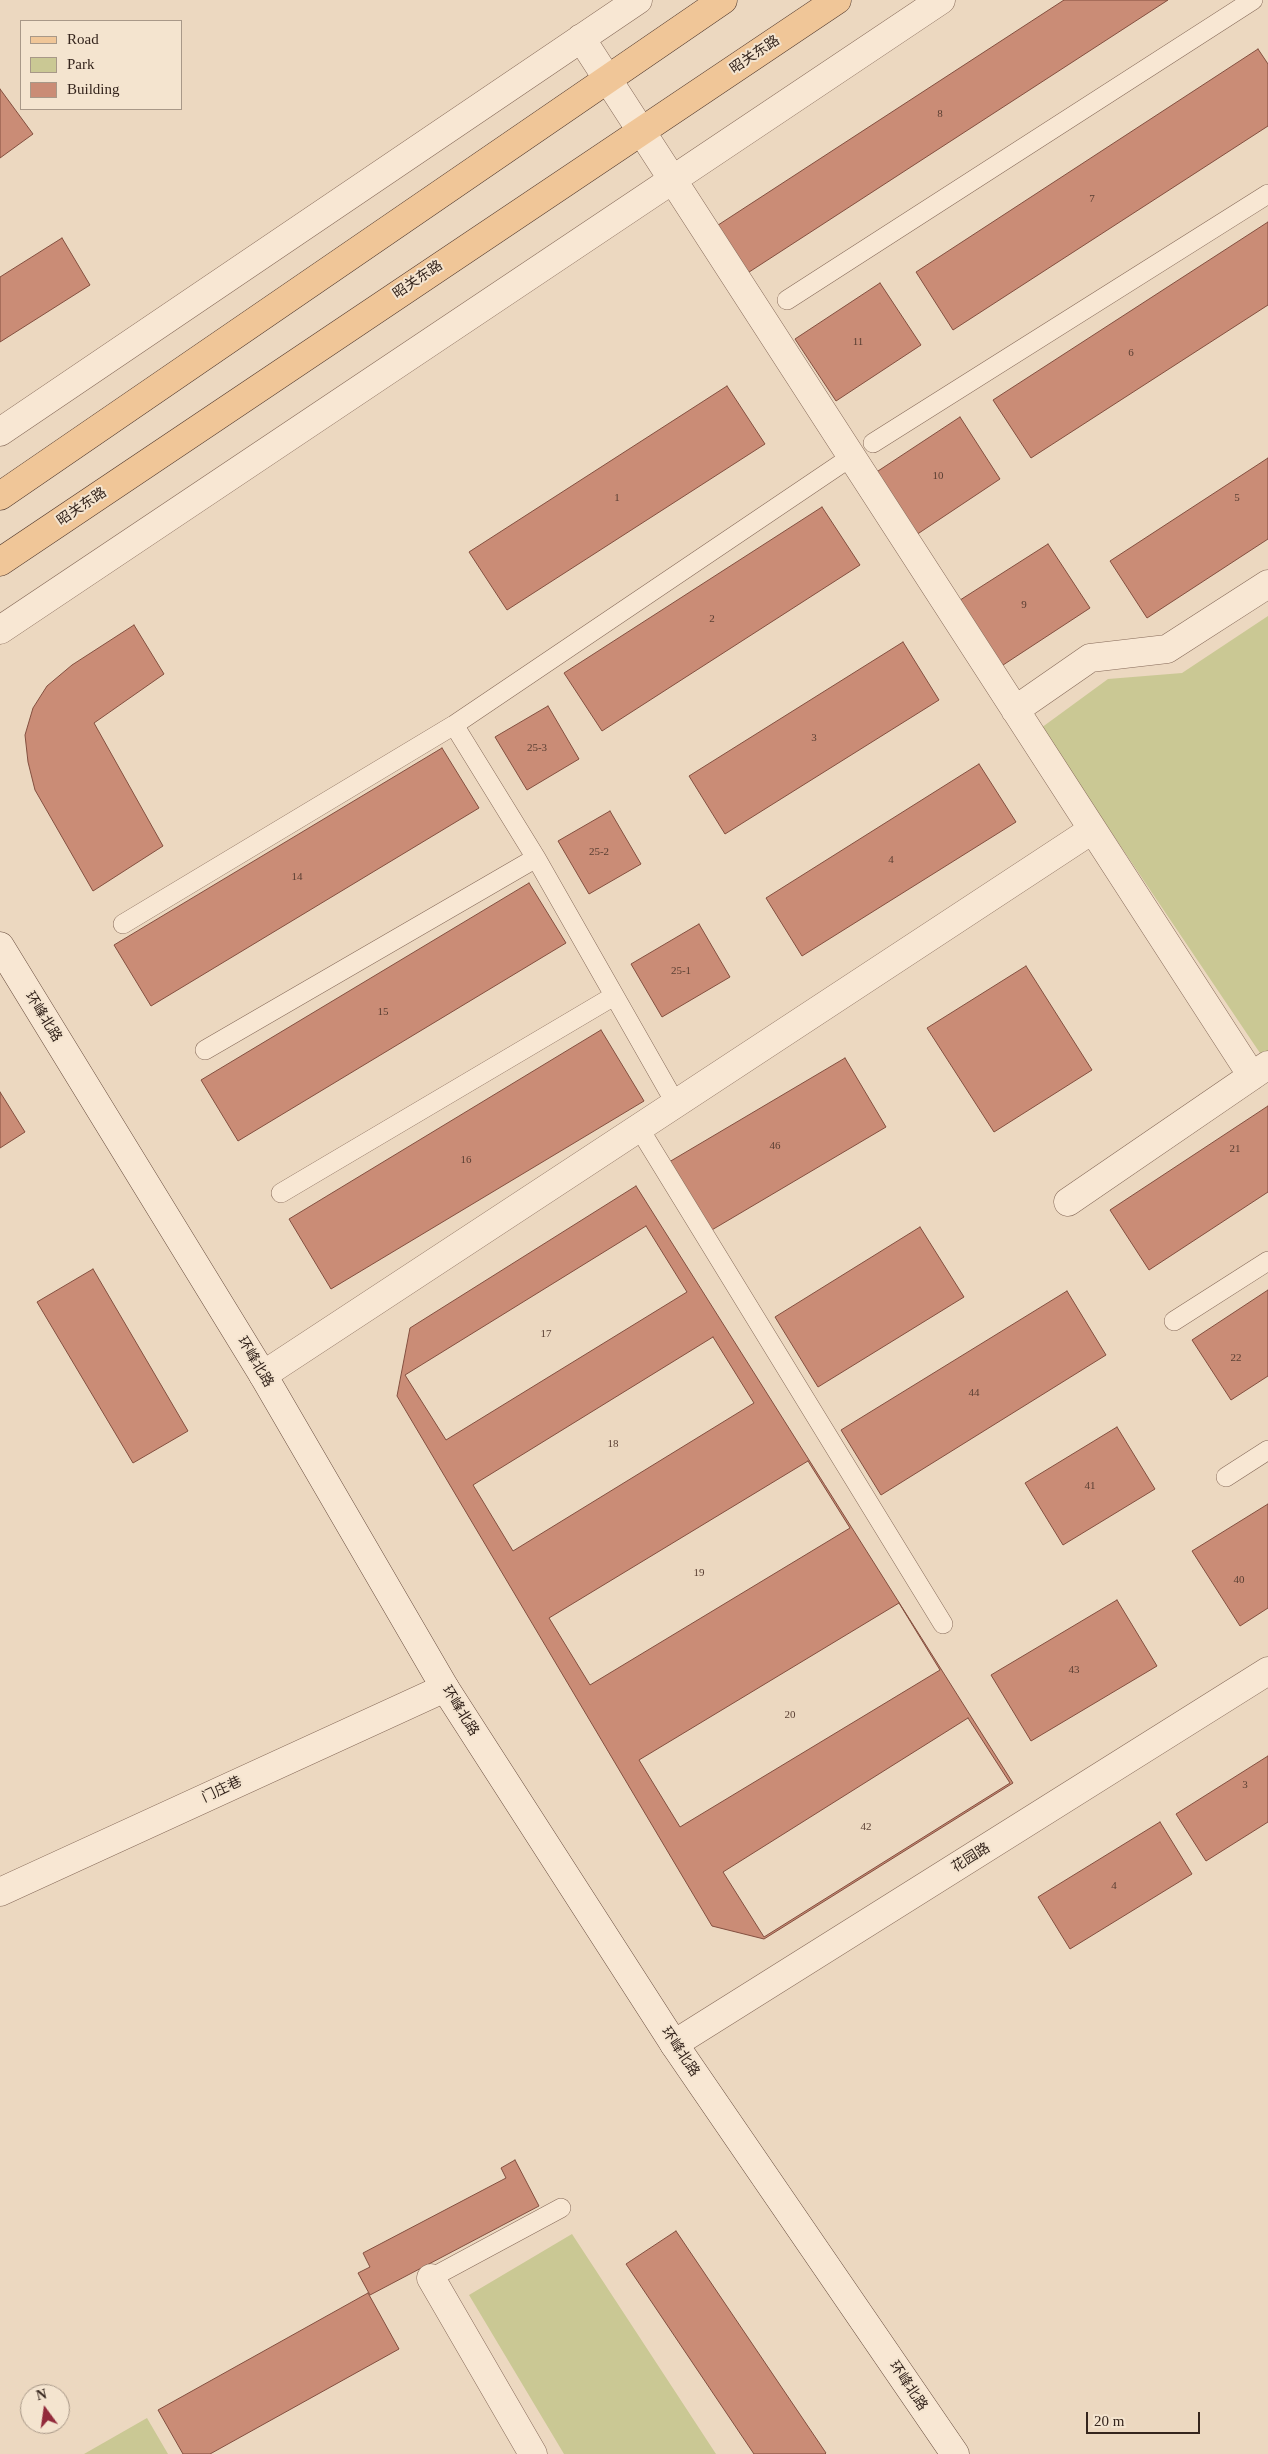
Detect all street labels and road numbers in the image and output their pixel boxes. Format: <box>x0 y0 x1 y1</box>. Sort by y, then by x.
street label: 昭关东路 <box>727 32 783 78</box>
street label: 昭关东路 <box>390 257 446 303</box>
street label: 昭关东路 <box>54 484 110 530</box>
street label: 环峰北路 <box>21 989 65 1045</box>
street label: 环峰北路 <box>233 1334 277 1390</box>
street label: 环峰北路 <box>438 1683 482 1739</box>
street label: 门庄巷 <box>199 1774 245 1806</box>
street label: 花园路 <box>949 1840 993 1876</box>
street label: 环峰北路 <box>657 2024 703 2080</box>
street label: 环峰北路 <box>885 2358 931 2414</box>

